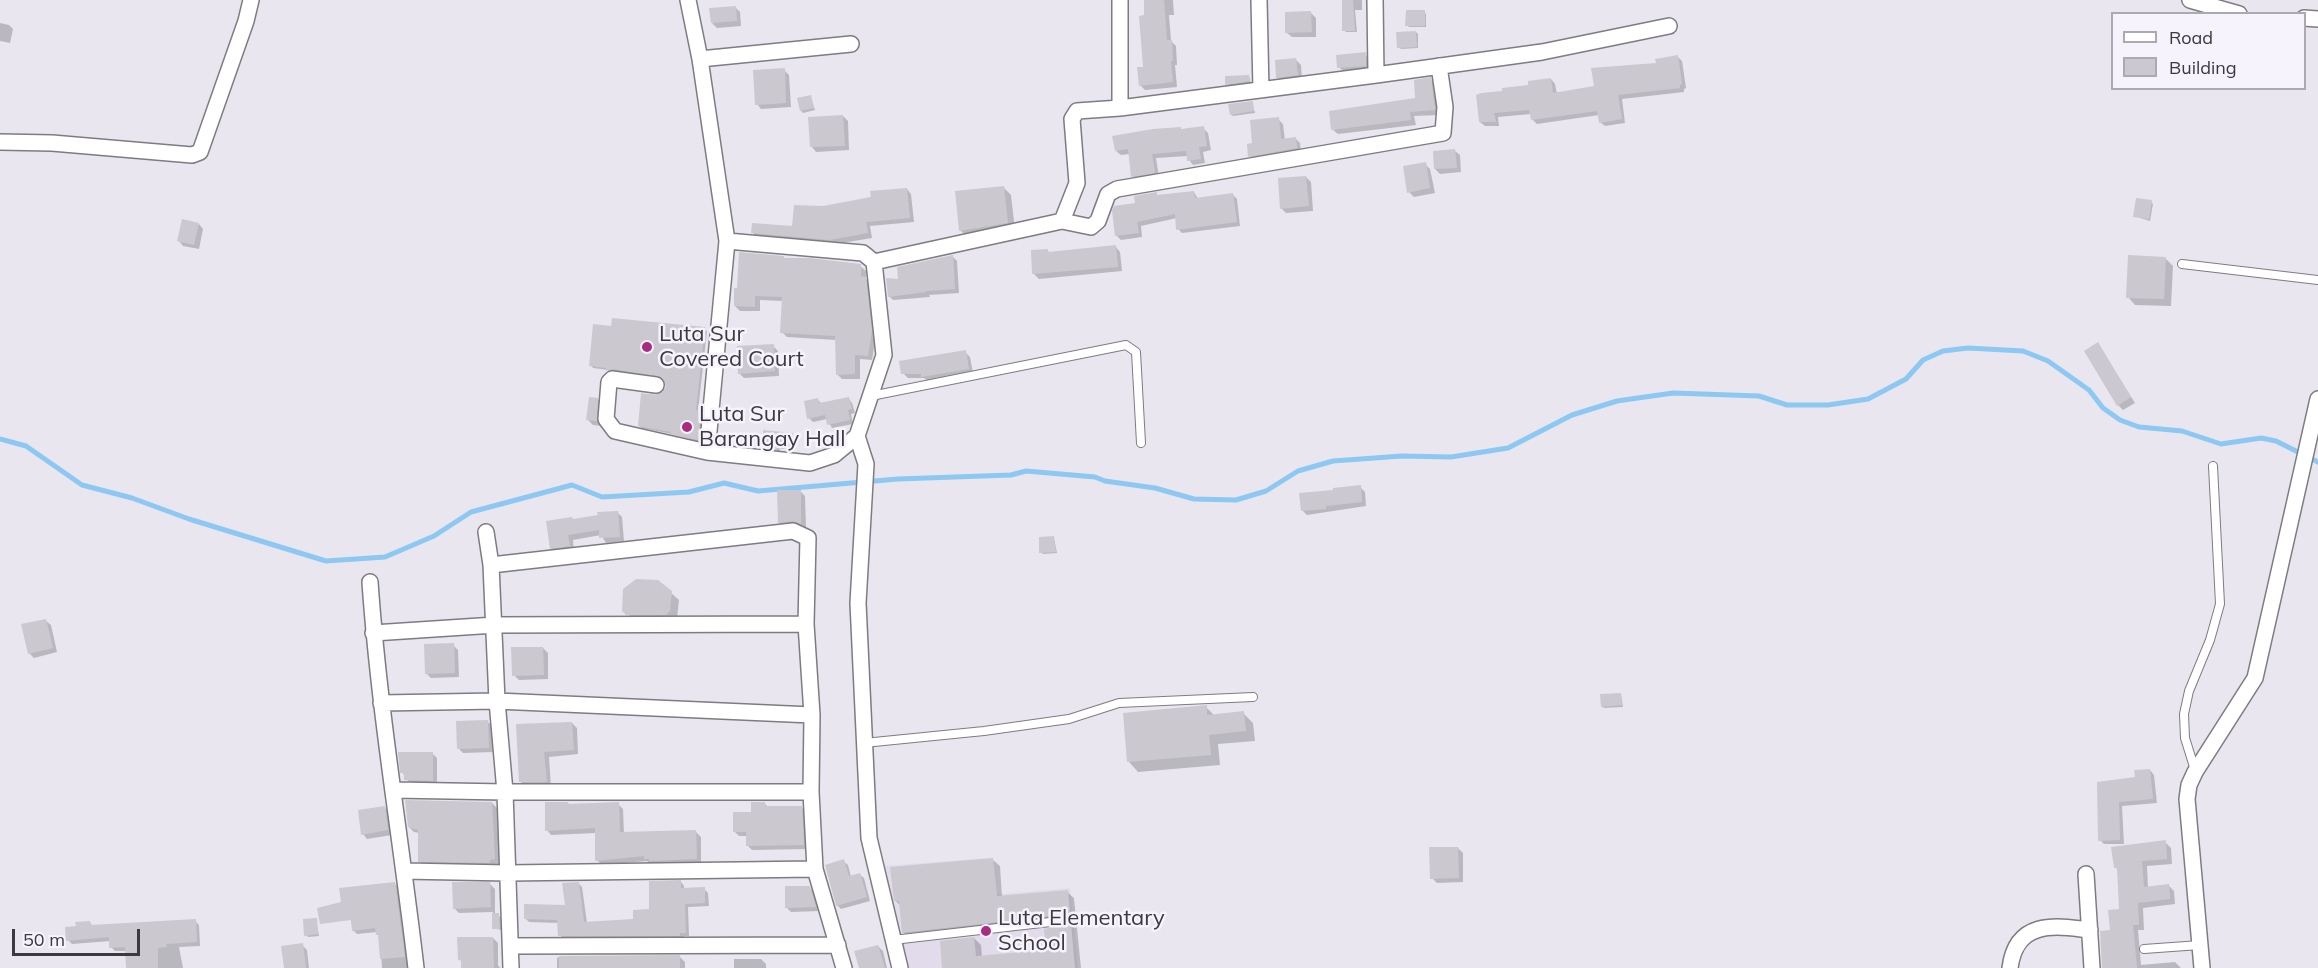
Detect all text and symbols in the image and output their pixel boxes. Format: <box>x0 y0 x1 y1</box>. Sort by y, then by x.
legend <box>2111 12 2306 90</box>
text: Road <box>2169 26 2213 49</box>
text: Building <box>2169 56 2237 79</box>
place label: Luta Sur Covered Court <box>659 321 804 372</box>
marker: Luta Sur Covered Court <box>640 340 654 354</box>
place label: Luta Sur Barangay Hall <box>699 401 845 452</box>
marker: Luta Sur Barangay Hall <box>680 420 694 434</box>
place label: Luta Elementary School <box>998 905 1165 956</box>
scale bar <box>15 917 142 955</box>
marker: Luta Elementary School <box>979 924 993 938</box>
text: 50 m <box>23 928 65 951</box>

